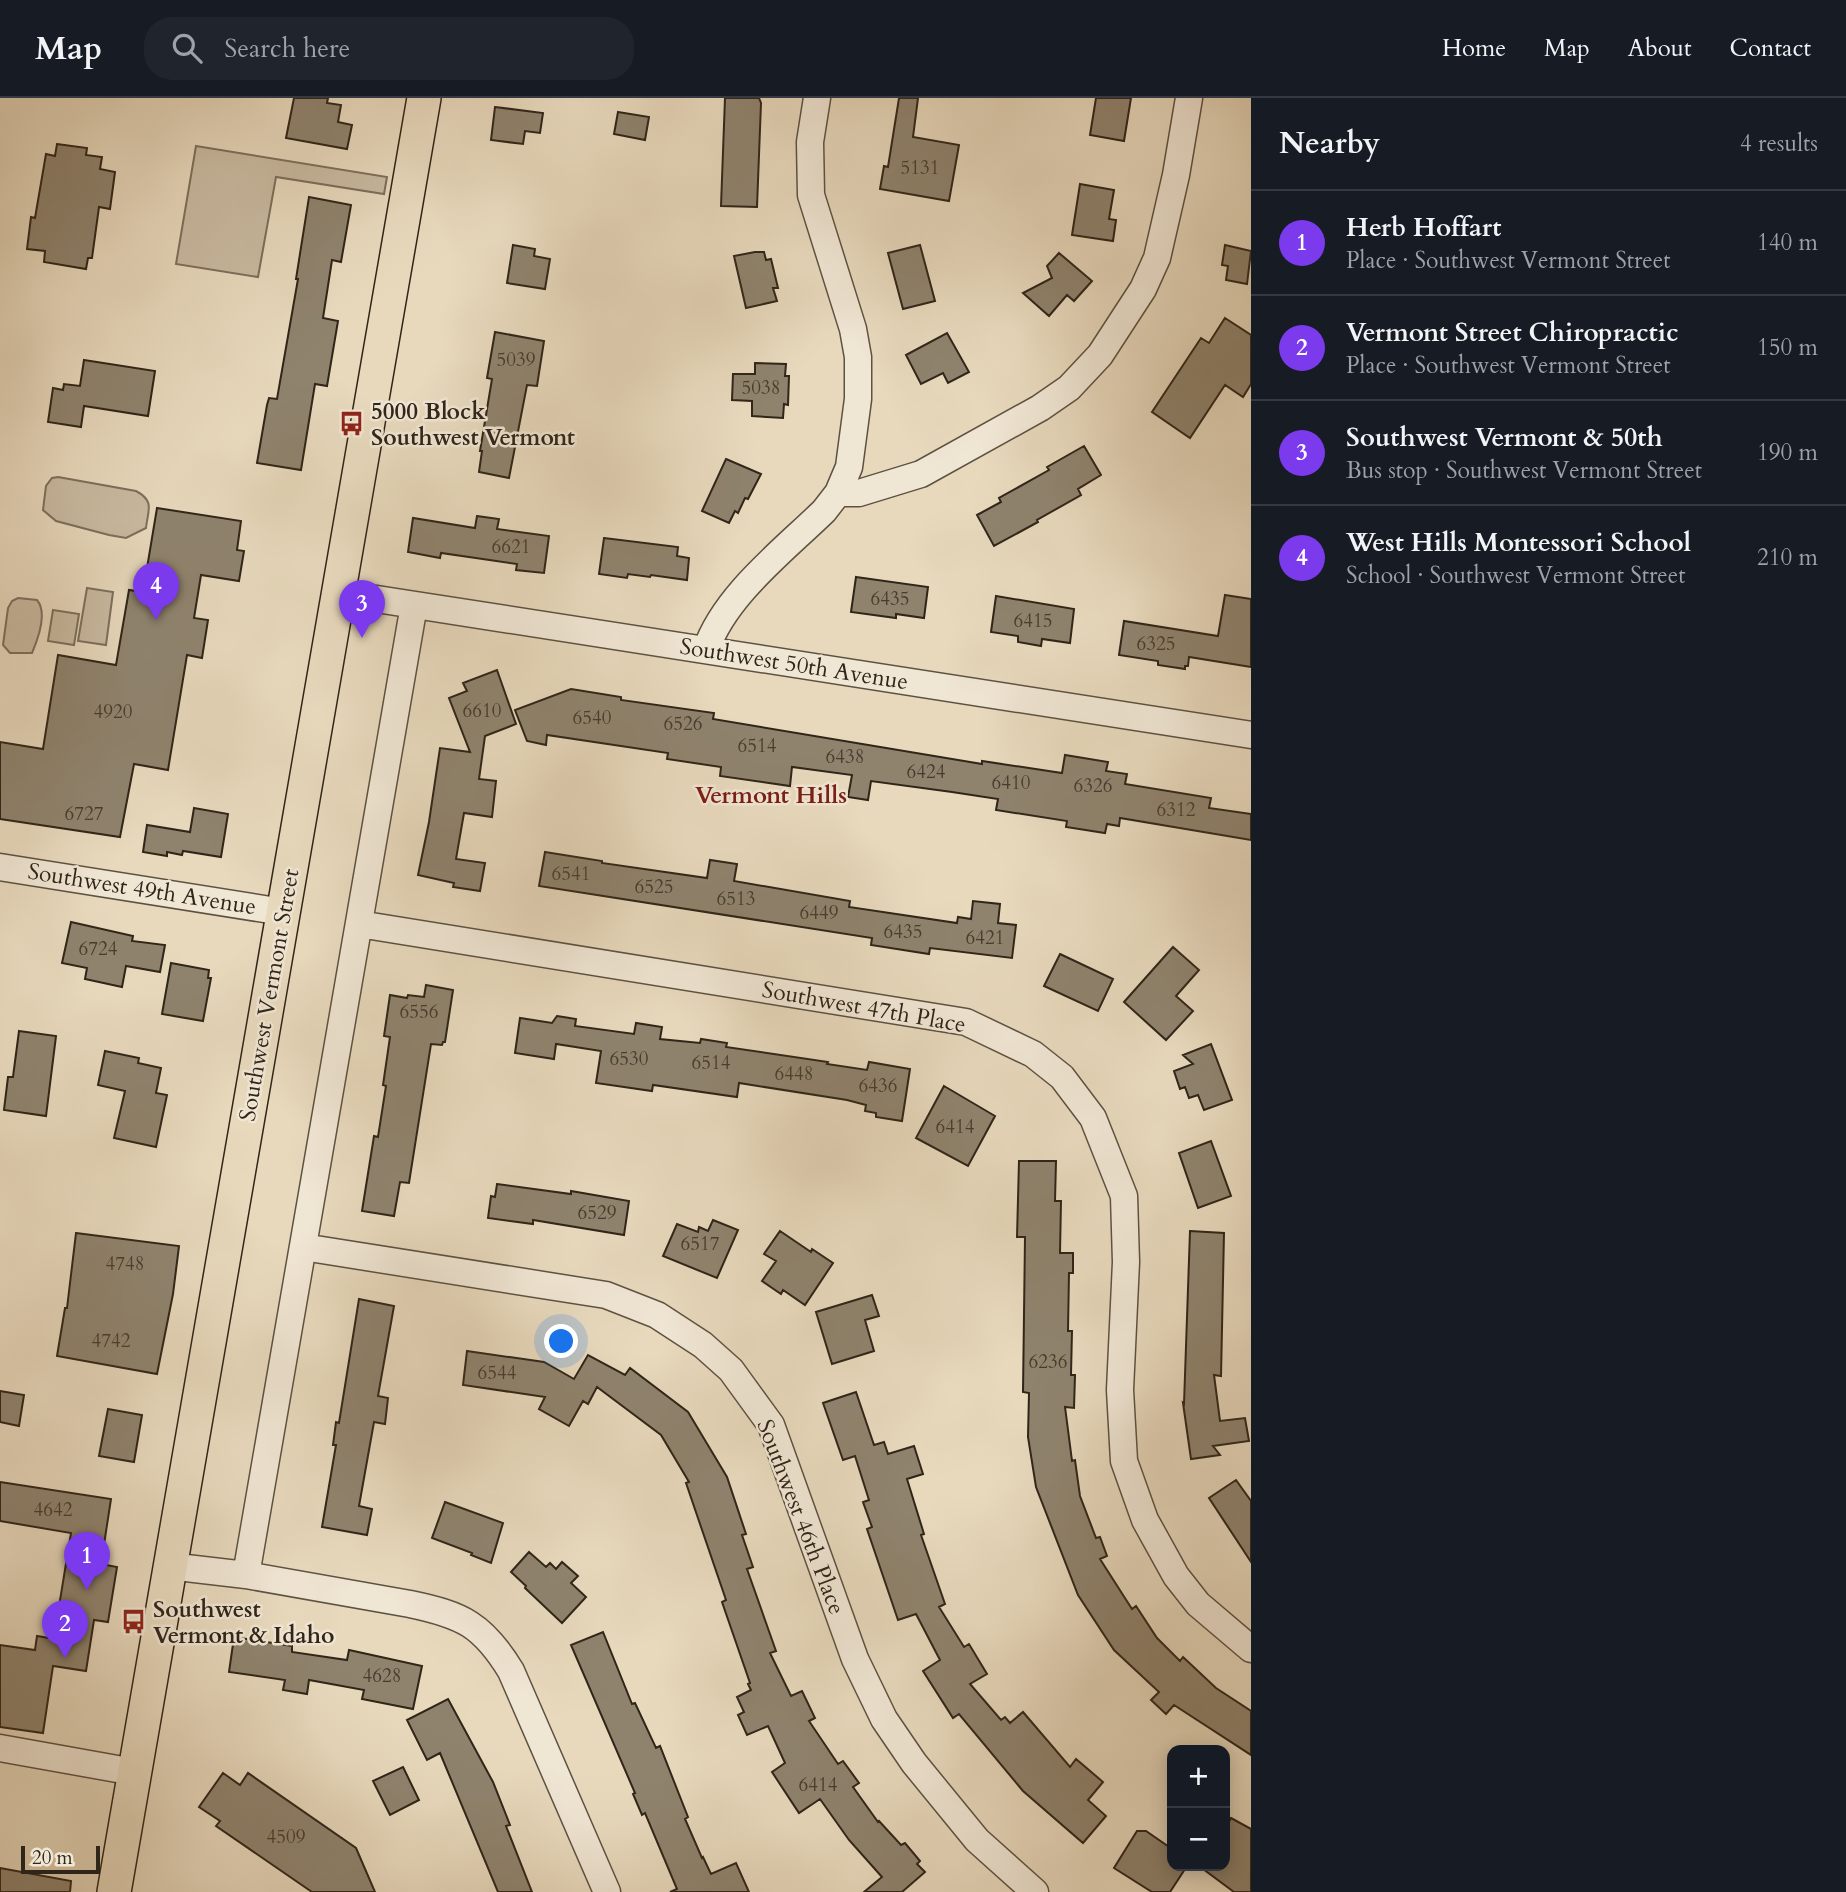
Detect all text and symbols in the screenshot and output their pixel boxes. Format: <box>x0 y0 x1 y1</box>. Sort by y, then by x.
search box <box>144 17 634 80</box>
text: Map <box>35 26 102 71</box>
icon: search <box>168 29 206 67</box>
text: Search here <box>224 31 350 66</box>
text: Home <box>1442 32 1506 65</box>
text: Map <box>1544 32 1590 65</box>
text: About <box>1628 32 1692 65</box>
text: Contact <box>1730 32 1811 65</box>
text: Nearby <box>1279 123 1380 164</box>
text: 4 results <box>1740 128 1818 159</box>
house number: 5131 <box>901 155 939 181</box>
text: Herb Hoffart <box>1346 210 1501 245</box>
text: 1 <box>1296 227 1308 258</box>
text: 140 m <box>1757 227 1818 258</box>
text: Place · Southwest Vermont Street <box>1346 245 1670 276</box>
text: Vermont Street Chiropractic <box>1346 315 1679 350</box>
text: 2 <box>1296 332 1308 363</box>
text: 150 m <box>1757 332 1818 363</box>
house number: 5039 <box>497 347 536 373</box>
text: Place · Southwest Vermont Street <box>1346 350 1670 381</box>
house number: 5038 <box>742 375 780 401</box>
place label: 5000 Block Southwest Vermont <box>371 396 575 453</box>
bus stop icon: 5000 Block Southwest Vermont <box>337 410 365 438</box>
text: Southwest Vermont & 50th <box>1346 420 1663 455</box>
text: 3 <box>1296 437 1308 468</box>
text: 190 m <box>1757 437 1818 468</box>
text: Bus stop · Southwest Vermont Street <box>1346 455 1702 486</box>
text: West Hills Montessori School <box>1346 525 1691 560</box>
house number: 6621 <box>492 534 530 560</box>
text: 4 <box>1296 542 1308 573</box>
text: 210 m <box>1757 542 1818 573</box>
text: School · Southwest Vermont Street <box>1346 560 1686 591</box>
pin: 4 <box>133 562 179 620</box>
pin: 3 <box>339 580 385 638</box>
house number: 6435 <box>871 586 909 612</box>
house number: 6415 <box>1014 608 1052 634</box>
street label: Southwest 50th Avenue <box>678 631 910 697</box>
house number: 6325 <box>1137 631 1175 657</box>
house number: 6610 <box>463 698 502 724</box>
house number: 4920 <box>94 699 133 725</box>
house number: 6540 <box>573 705 612 731</box>
house number: 6526 <box>664 711 702 737</box>
house number: 6514 <box>738 733 777 759</box>
house number: 6438 <box>826 744 864 770</box>
house number: 6424 <box>907 759 946 785</box>
house number: 6410 <box>992 770 1031 796</box>
house number: 6326 <box>1074 773 1112 799</box>
district label: Vermont Hills <box>695 779 847 812</box>
house number: 6312 <box>1157 797 1196 823</box>
house number: 6727 <box>65 801 104 827</box>
street label: Southwest 49th Avenue <box>26 856 258 922</box>
house number: 6541 <box>552 861 590 887</box>
street label: Southwest Vermont Street <box>232 866 306 1124</box>
house number: 6525 <box>635 874 673 900</box>
house number: 6513 <box>717 886 755 912</box>
house number: 6449 <box>800 900 839 926</box>
house number: 6435 <box>884 919 922 945</box>
house number: 6421 <box>966 925 1004 951</box>
house number: 6724 <box>79 936 118 962</box>
street label: Southwest 47th Place <box>760 974 968 1040</box>
house number: 6556 <box>400 999 438 1025</box>
house number: 6530 <box>610 1046 649 1072</box>
house number: 6514 <box>692 1050 731 1076</box>
house number: 6448 <box>775 1061 813 1087</box>
house number: 6436 <box>859 1073 897 1099</box>
house number: 6414 <box>936 1114 975 1140</box>
house number: 6529 <box>578 1200 617 1226</box>
house number: 6517 <box>681 1231 720 1257</box>
house number: 4748 <box>106 1251 144 1277</box>
your location <box>544 1324 578 1358</box>
house number: 4742 <box>92 1328 131 1354</box>
house number: 6236 <box>1029 1349 1067 1375</box>
house number: 6544 <box>478 1360 517 1386</box>
street label: Southwest 46th Place <box>750 1415 852 1619</box>
house number: 4642 <box>34 1497 73 1523</box>
pin: 1 <box>64 1532 110 1590</box>
place label: Southwest Vermont & Idaho <box>153 1594 334 1651</box>
pin: 2 <box>42 1600 88 1658</box>
bus stop icon: Southwest Vermont & Idaho <box>119 1608 147 1636</box>
house number: 4628 <box>363 1663 401 1689</box>
map controls <box>1167 1745 1230 1871</box>
button: + <box>1167 1745 1230 1808</box>
house number: 6414 <box>799 1772 838 1798</box>
button: − <box>1167 1808 1230 1871</box>
house number: 4509 <box>267 1824 306 1850</box>
scale bar <box>21 1843 100 1875</box>
text: 20 m <box>32 1845 73 1871</box>

